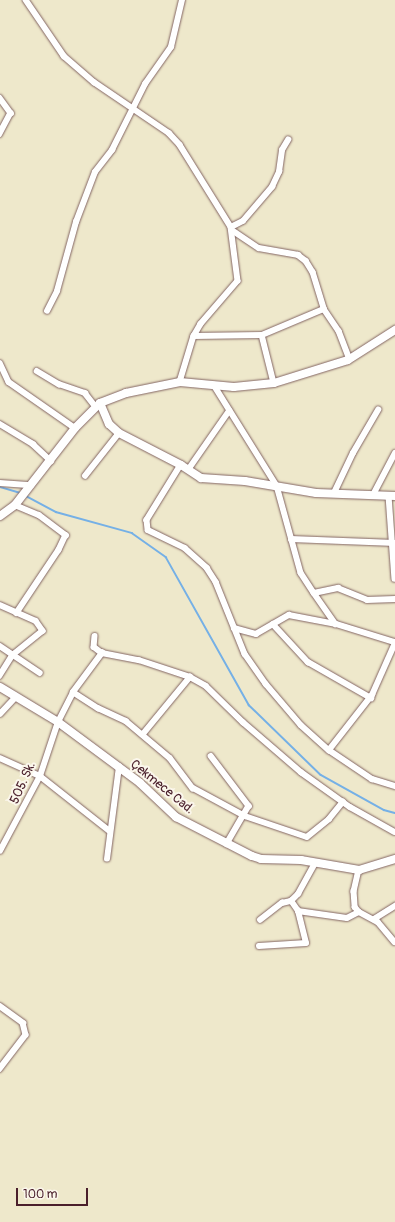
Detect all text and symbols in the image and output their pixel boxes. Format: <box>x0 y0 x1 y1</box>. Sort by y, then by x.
street label: Çekmece Cad. <box>127 757 197 817</box>
street label: 505. Sk. <box>7 760 39 806</box>
scale bar <box>18 1180 90 1206</box>
text: 100 m <box>23 1187 57 1202</box>

